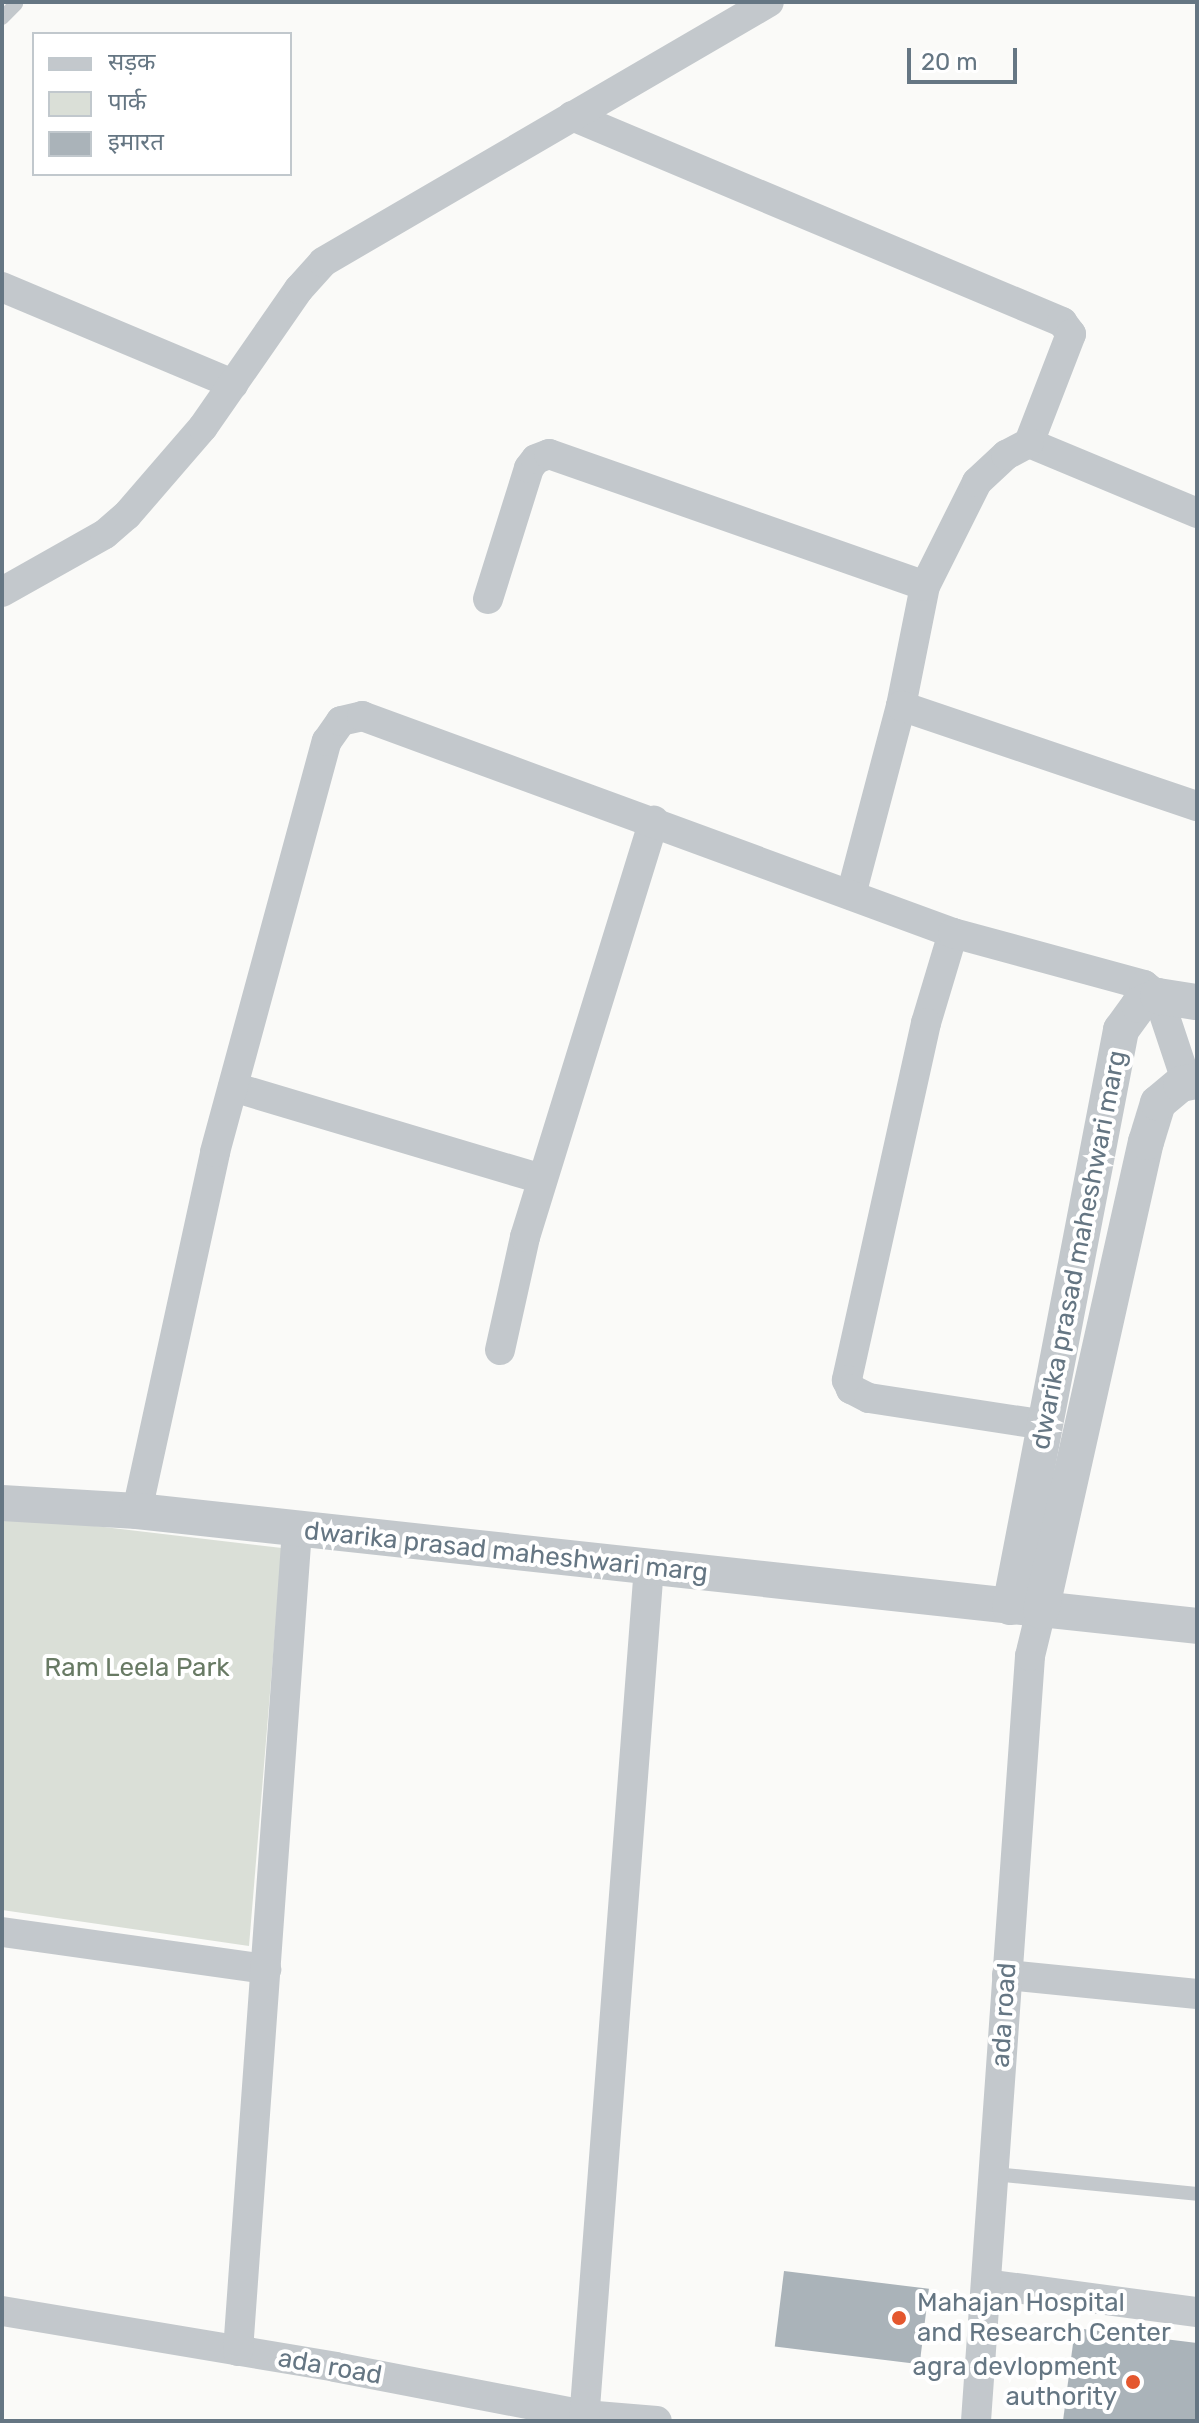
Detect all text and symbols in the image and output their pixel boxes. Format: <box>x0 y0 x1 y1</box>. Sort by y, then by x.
legend <box>32 32 292 176</box>
scale bar <box>911 32 1021 82</box>
text: सड़क <box>108 48 156 76</box>
text: 20 m <box>921 48 978 76</box>
text: पार्क <box>108 88 146 116</box>
text: इमारत <box>108 128 164 156</box>
street label: dwarika prasad maheshwari marg <box>1025 1048 1133 1452</box>
street label: dwarika prasad maheshwari marg <box>302 1515 710 1589</box>
park label: Ram Leela Park <box>44 1652 230 1684</box>
street label: ada road <box>985 1962 1023 2068</box>
place label: Mahajan Hospital and Research Center <box>917 2287 1171 2348</box>
marker: Mahajan Hospital and Research Center <box>888 2307 910 2329</box>
street label: ada road <box>276 2343 384 2391</box>
place label: agra devlopment authority <box>913 2351 1117 2412</box>
marker: agra devlopment authority <box>1124 2373 1142 2391</box>

